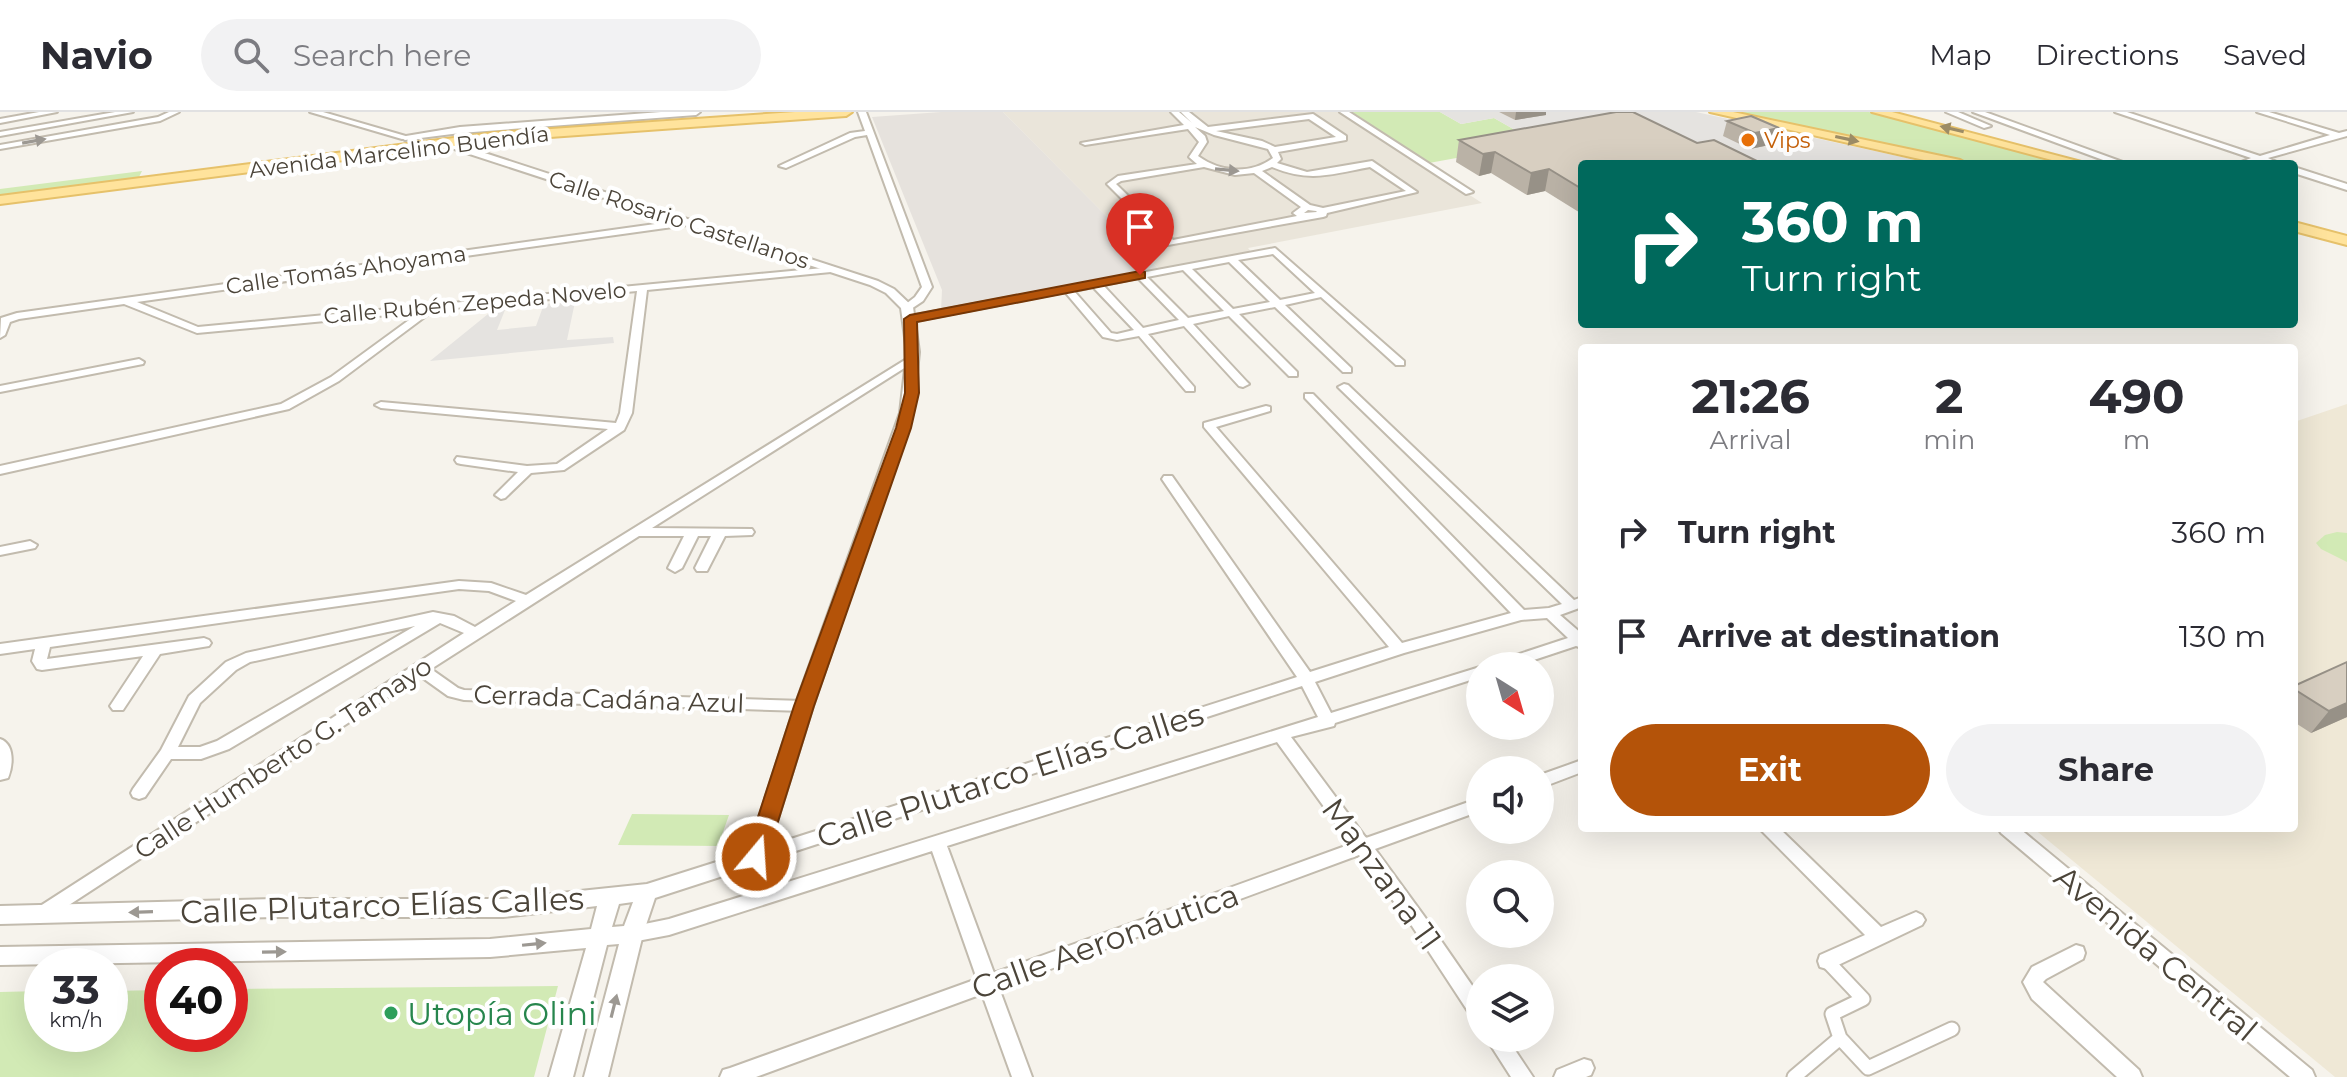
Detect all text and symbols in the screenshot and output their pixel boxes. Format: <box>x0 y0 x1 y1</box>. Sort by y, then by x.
search box <box>201 19 761 91</box>
text: Navio <box>40 32 153 79</box>
icon: search <box>229 33 273 77</box>
text: Search here <box>293 37 471 74</box>
text: Map <box>1929 38 1991 72</box>
text: Directions <box>2035 38 2179 72</box>
text: Saved <box>2223 38 2307 72</box>
street label: Avenida Marcelino Buendía <box>247 120 551 184</box>
one-way arrow <box>1940 123 1965 135</box>
place label: Vips <box>1764 127 1811 154</box>
marker: Vips <box>1739 131 1757 149</box>
one-way arrow <box>1835 134 1860 146</box>
one-way arrow <box>21 135 46 147</box>
one-way arrow <box>1215 164 1240 177</box>
street label: Calle Rosario Castellanos <box>545 165 813 275</box>
text: 360 m <box>1742 188 1923 256</box>
icon: right <box>1610 192 1714 296</box>
pin <box>1106 193 1174 275</box>
icon: arrive <box>1118 205 1162 249</box>
street label: Calle Tomás Ahoyama <box>224 240 468 300</box>
text: Turn right <box>1742 256 1922 300</box>
street label: Calle Rubén Zepeda Novelo <box>322 276 628 330</box>
text: 21:26 <box>1691 367 1810 425</box>
text: 2 <box>1935 367 1963 425</box>
text: 490 <box>2089 367 2185 425</box>
text: Arrival <box>1710 424 1792 456</box>
text: min <box>1923 424 1975 456</box>
text: m <box>2123 424 2150 456</box>
icon: right <box>1610 510 1654 554</box>
text: Turn right <box>1678 514 1835 551</box>
text: 360 m <box>2171 514 2266 551</box>
icon: arrive <box>1610 614 1654 658</box>
text: Arrive at destination <box>1678 618 2000 655</box>
text: 130 m <box>2179 618 2266 655</box>
street label: Calle Humberto G. Tamayo <box>128 650 438 866</box>
north arrow <box>1466 652 1554 740</box>
map controls <box>1466 652 1554 1052</box>
street label: Cerrada Cadána Azul <box>473 678 745 720</box>
street label: Calle Plutarco Elías Calles <box>812 694 1208 856</box>
button: Exit <box>1610 724 1930 816</box>
button: Share <box>1946 724 2266 816</box>
button: sound <box>1466 756 1554 844</box>
street label: Manzana 11 <box>1314 790 1450 958</box>
position arrow <box>714 815 798 899</box>
street label: Avenida Central <box>2047 857 2265 1049</box>
button: search <box>1466 860 1554 948</box>
street label: Calle Aeronáutica <box>966 875 1244 1007</box>
street label: Calle Plutarco Elías Calles <box>179 878 585 932</box>
one-way arrow <box>128 905 153 918</box>
one-way arrow <box>522 938 547 951</box>
one-way arrow <box>262 946 287 958</box>
speed limit sign: 40 <box>144 948 248 1052</box>
button: layers <box>1466 964 1554 1052</box>
text: 33 <box>52 965 100 1014</box>
one-way arrow <box>608 993 620 1018</box>
place label: Utopía Olini <box>407 994 597 1033</box>
marker: Utopía Olini <box>382 1004 400 1022</box>
text: km/h <box>49 1008 103 1032</box>

